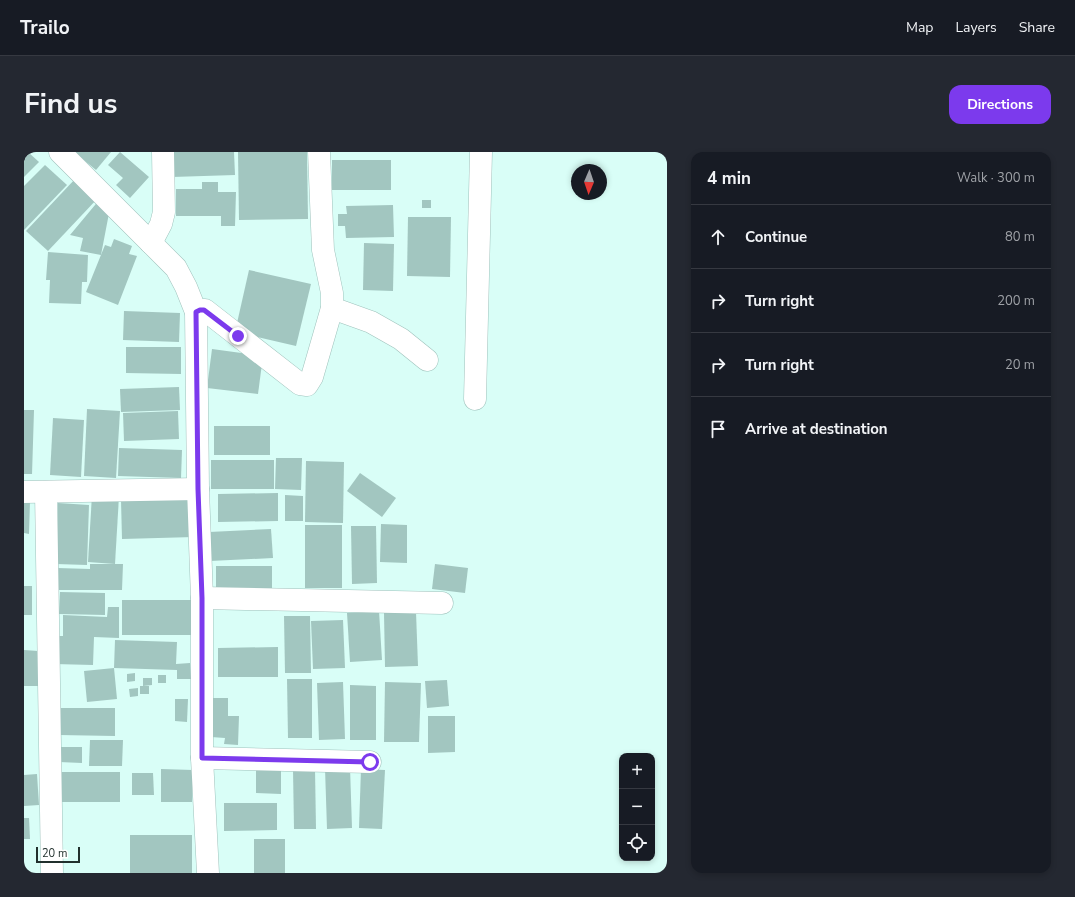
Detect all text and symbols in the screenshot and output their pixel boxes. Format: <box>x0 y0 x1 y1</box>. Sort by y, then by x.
text: Trailo <box>20 15 70 41</box>
text: Map <box>906 18 933 37</box>
text: Layers <box>955 18 997 37</box>
text: Share <box>1019 18 1055 37</box>
text: Find us <box>24 85 118 123</box>
button: Directions <box>949 85 1051 124</box>
north arrow <box>571 164 607 200</box>
text: 4 min <box>707 167 751 190</box>
text: Walk · 300 m <box>957 169 1035 187</box>
icon: ahead <box>707 226 729 248</box>
text: Continue <box>745 227 807 247</box>
text: 80 m <box>1005 228 1035 246</box>
icon: right <box>707 290 729 312</box>
text: Turn right <box>745 291 814 311</box>
text: 200 m <box>997 292 1035 310</box>
route end <box>229 327 247 345</box>
icon: right <box>707 354 729 376</box>
text: Turn right <box>745 355 814 375</box>
text: 20 m <box>1005 356 1035 374</box>
icon: arrive <box>707 418 729 440</box>
text: Arrive at destination <box>745 419 888 439</box>
route start <box>361 753 379 771</box>
map controls <box>619 753 655 861</box>
button: + <box>619 753 655 789</box>
button: − <box>619 789 655 825</box>
button: locate <box>619 825 655 861</box>
scale bar <box>36 845 80 864</box>
text: 20 m <box>42 846 67 861</box>

